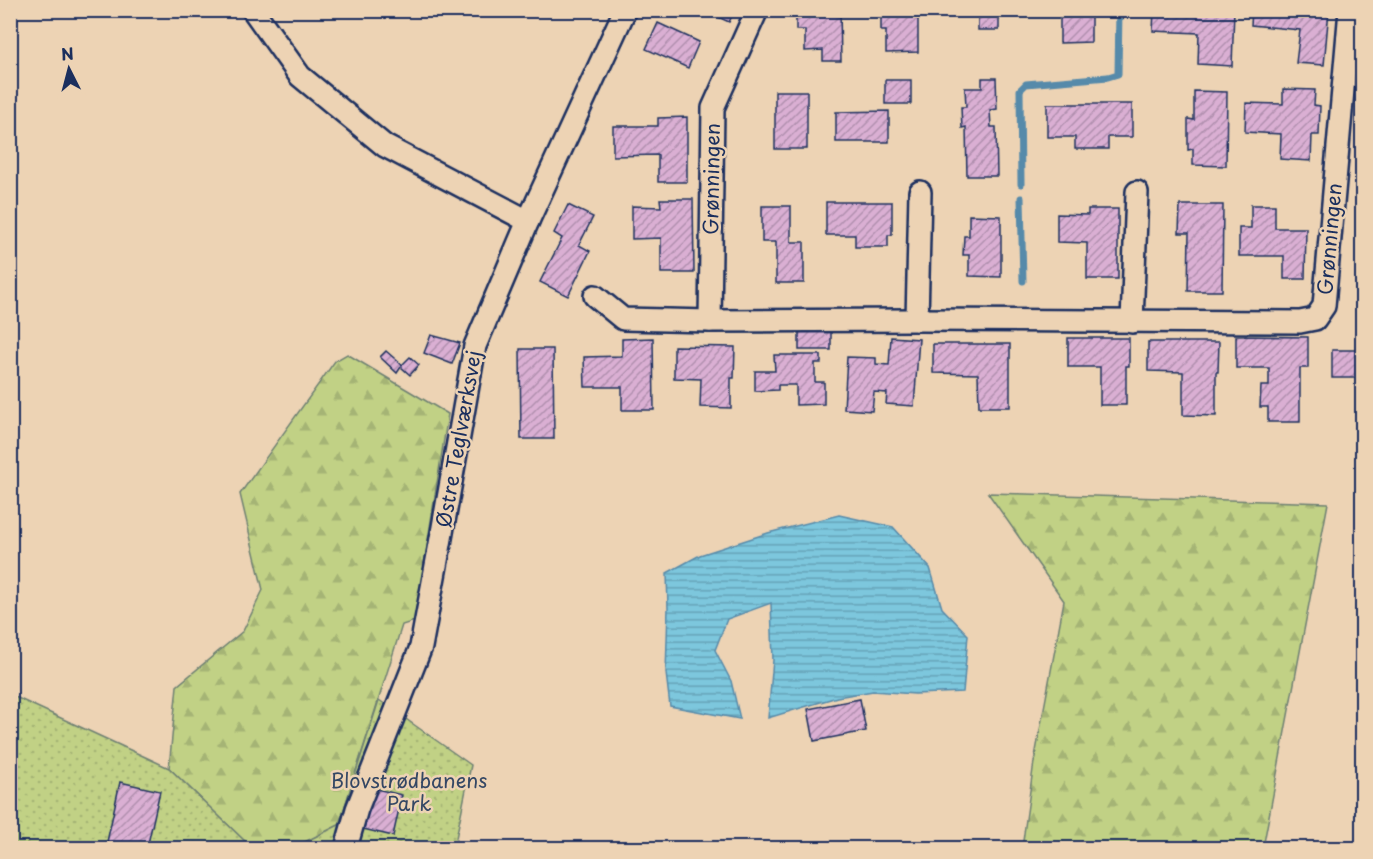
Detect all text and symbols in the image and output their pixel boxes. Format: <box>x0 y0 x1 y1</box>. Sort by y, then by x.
north arrow <box>39 39 99 99</box>
text: N <box>60 40 75 66</box>
street label: Grønningen <box>695 123 727 235</box>
street label: Grønningen <box>1309 182 1349 296</box>
street label: Østre Teglværksvej <box>428 348 488 530</box>
park label: Blovstrødbanens Park <box>331 765 487 818</box>

